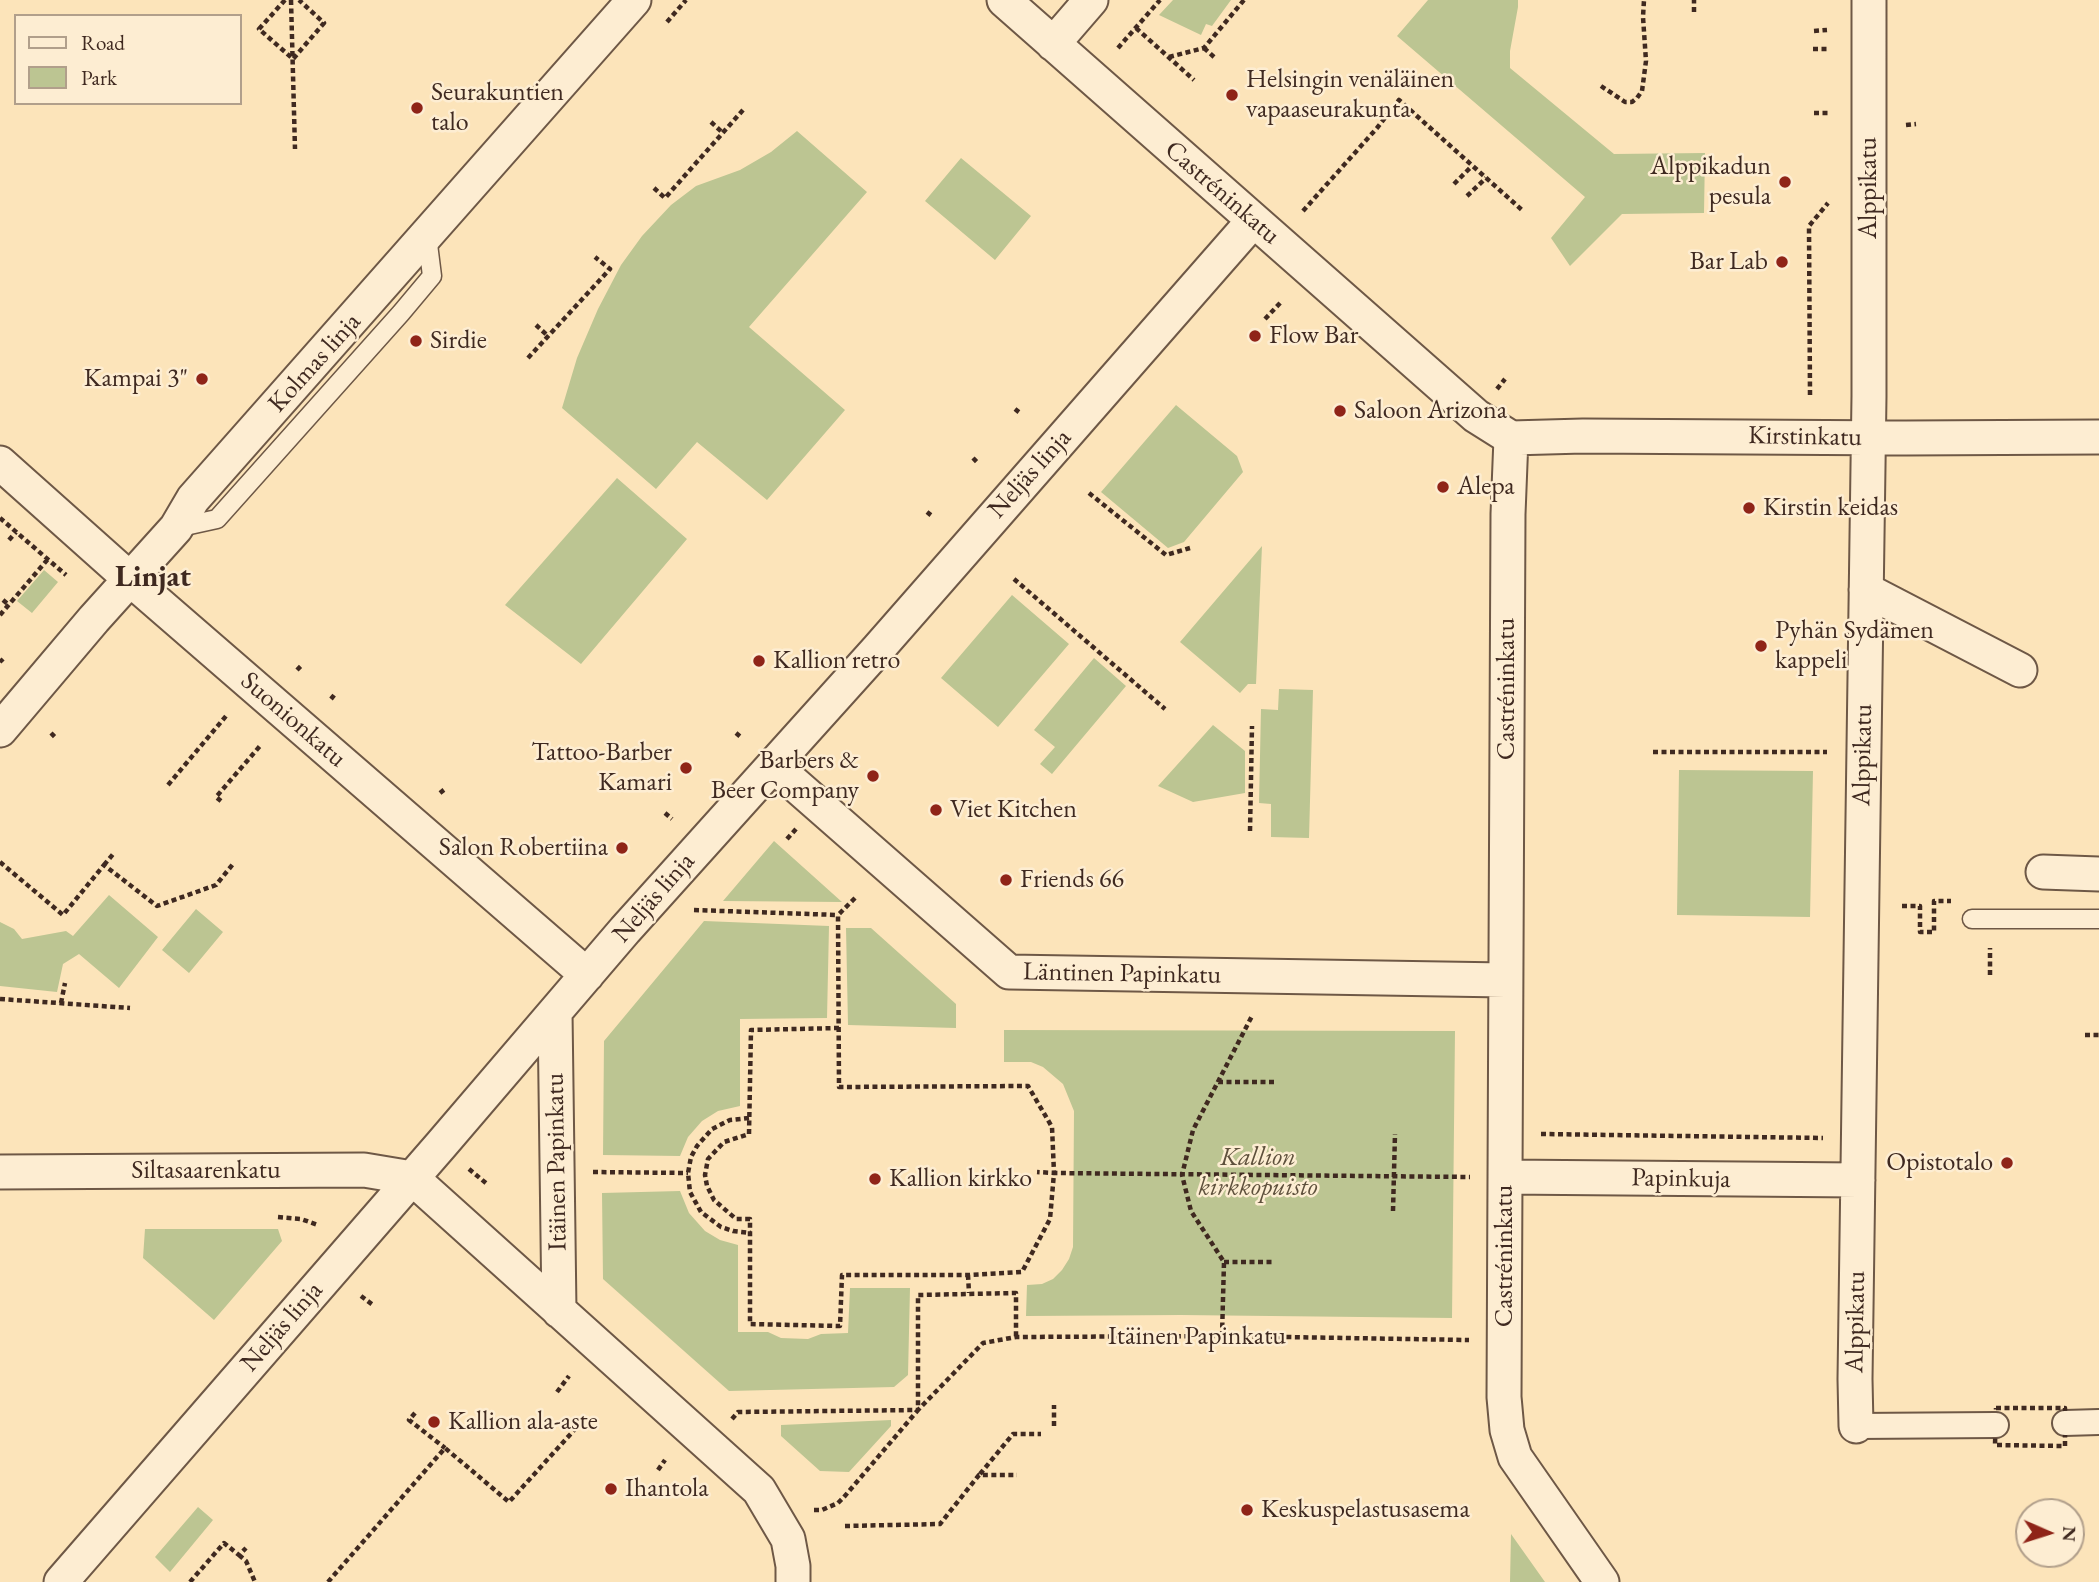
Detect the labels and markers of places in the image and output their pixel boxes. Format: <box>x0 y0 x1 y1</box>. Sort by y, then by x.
place label: Helsingin venäläinen vapaaseurakunta <box>1246 64 1454 126</box>
place label: Seurakuntien talo <box>431 77 564 138</box>
marker: Helsingin venäläinen vapaaseurakunta <box>1224 87 1240 103</box>
marker: Seurakuntien talo <box>409 100 425 116</box>
place label: Alppikadun pesula <box>1650 151 1771 212</box>
marker: Alppikadun pesula <box>1777 174 1793 190</box>
place label: Bar Lab <box>1690 246 1768 278</box>
marker: Bar Lab <box>1774 254 1790 270</box>
place label: Flow Bar <box>1269 320 1358 352</box>
place label: Sirdie <box>430 325 487 357</box>
marker: Flow Bar <box>1247 328 1263 344</box>
marker: Sirdie <box>408 333 424 349</box>
place label: Kampai 3" <box>84 363 188 395</box>
marker: Kampai 3" <box>194 371 210 387</box>
place label: Saloon Arizona <box>1354 395 1507 427</box>
marker: Saloon Arizona <box>1332 403 1348 419</box>
place label: Alepa <box>1457 471 1515 503</box>
marker: Alepa <box>1435 479 1451 495</box>
place label: Kirstin keidas <box>1763 492 1898 524</box>
marker: Kirstin keidas <box>1741 500 1757 516</box>
place label: Pyhän Sydämen kappeli <box>1775 615 1934 676</box>
marker: Pyhän Sydämen kappeli <box>1753 638 1769 654</box>
place label: Kallion retro <box>773 645 900 677</box>
marker: Kallion retro <box>751 653 767 669</box>
place label: Tattoo-Barber Kamari <box>531 737 672 798</box>
place label: Barbers & Beer Company <box>711 745 859 806</box>
marker: Tattoo-Barber Kamari <box>678 760 694 776</box>
marker: Barbers & Beer Company <box>865 768 881 784</box>
place label: Viet Kitchen <box>950 794 1077 826</box>
marker: Viet Kitchen <box>928 802 944 818</box>
place label: Salon Robertiina <box>439 832 608 864</box>
marker: Salon Robertiina <box>614 840 630 856</box>
place label: Friends 66 <box>1020 864 1124 896</box>
marker: Friends 66 <box>998 872 1014 888</box>
place label: Opistotalo <box>1886 1147 1993 1179</box>
marker: Opistotalo <box>1999 1155 2015 1171</box>
place label: Kallion kirkko <box>889 1163 1032 1195</box>
marker: Kallion kirkko <box>867 1171 883 1187</box>
place label: Kallion ala-aste <box>448 1406 598 1438</box>
marker: Kallion ala-aste <box>426 1414 442 1430</box>
place label: Ihantola <box>625 1473 709 1505</box>
marker: Ihantola <box>603 1481 619 1497</box>
place label: Keskuspelastusasema <box>1261 1494 1470 1526</box>
marker: Keskuspelastusasema <box>1239 1502 1255 1518</box>

